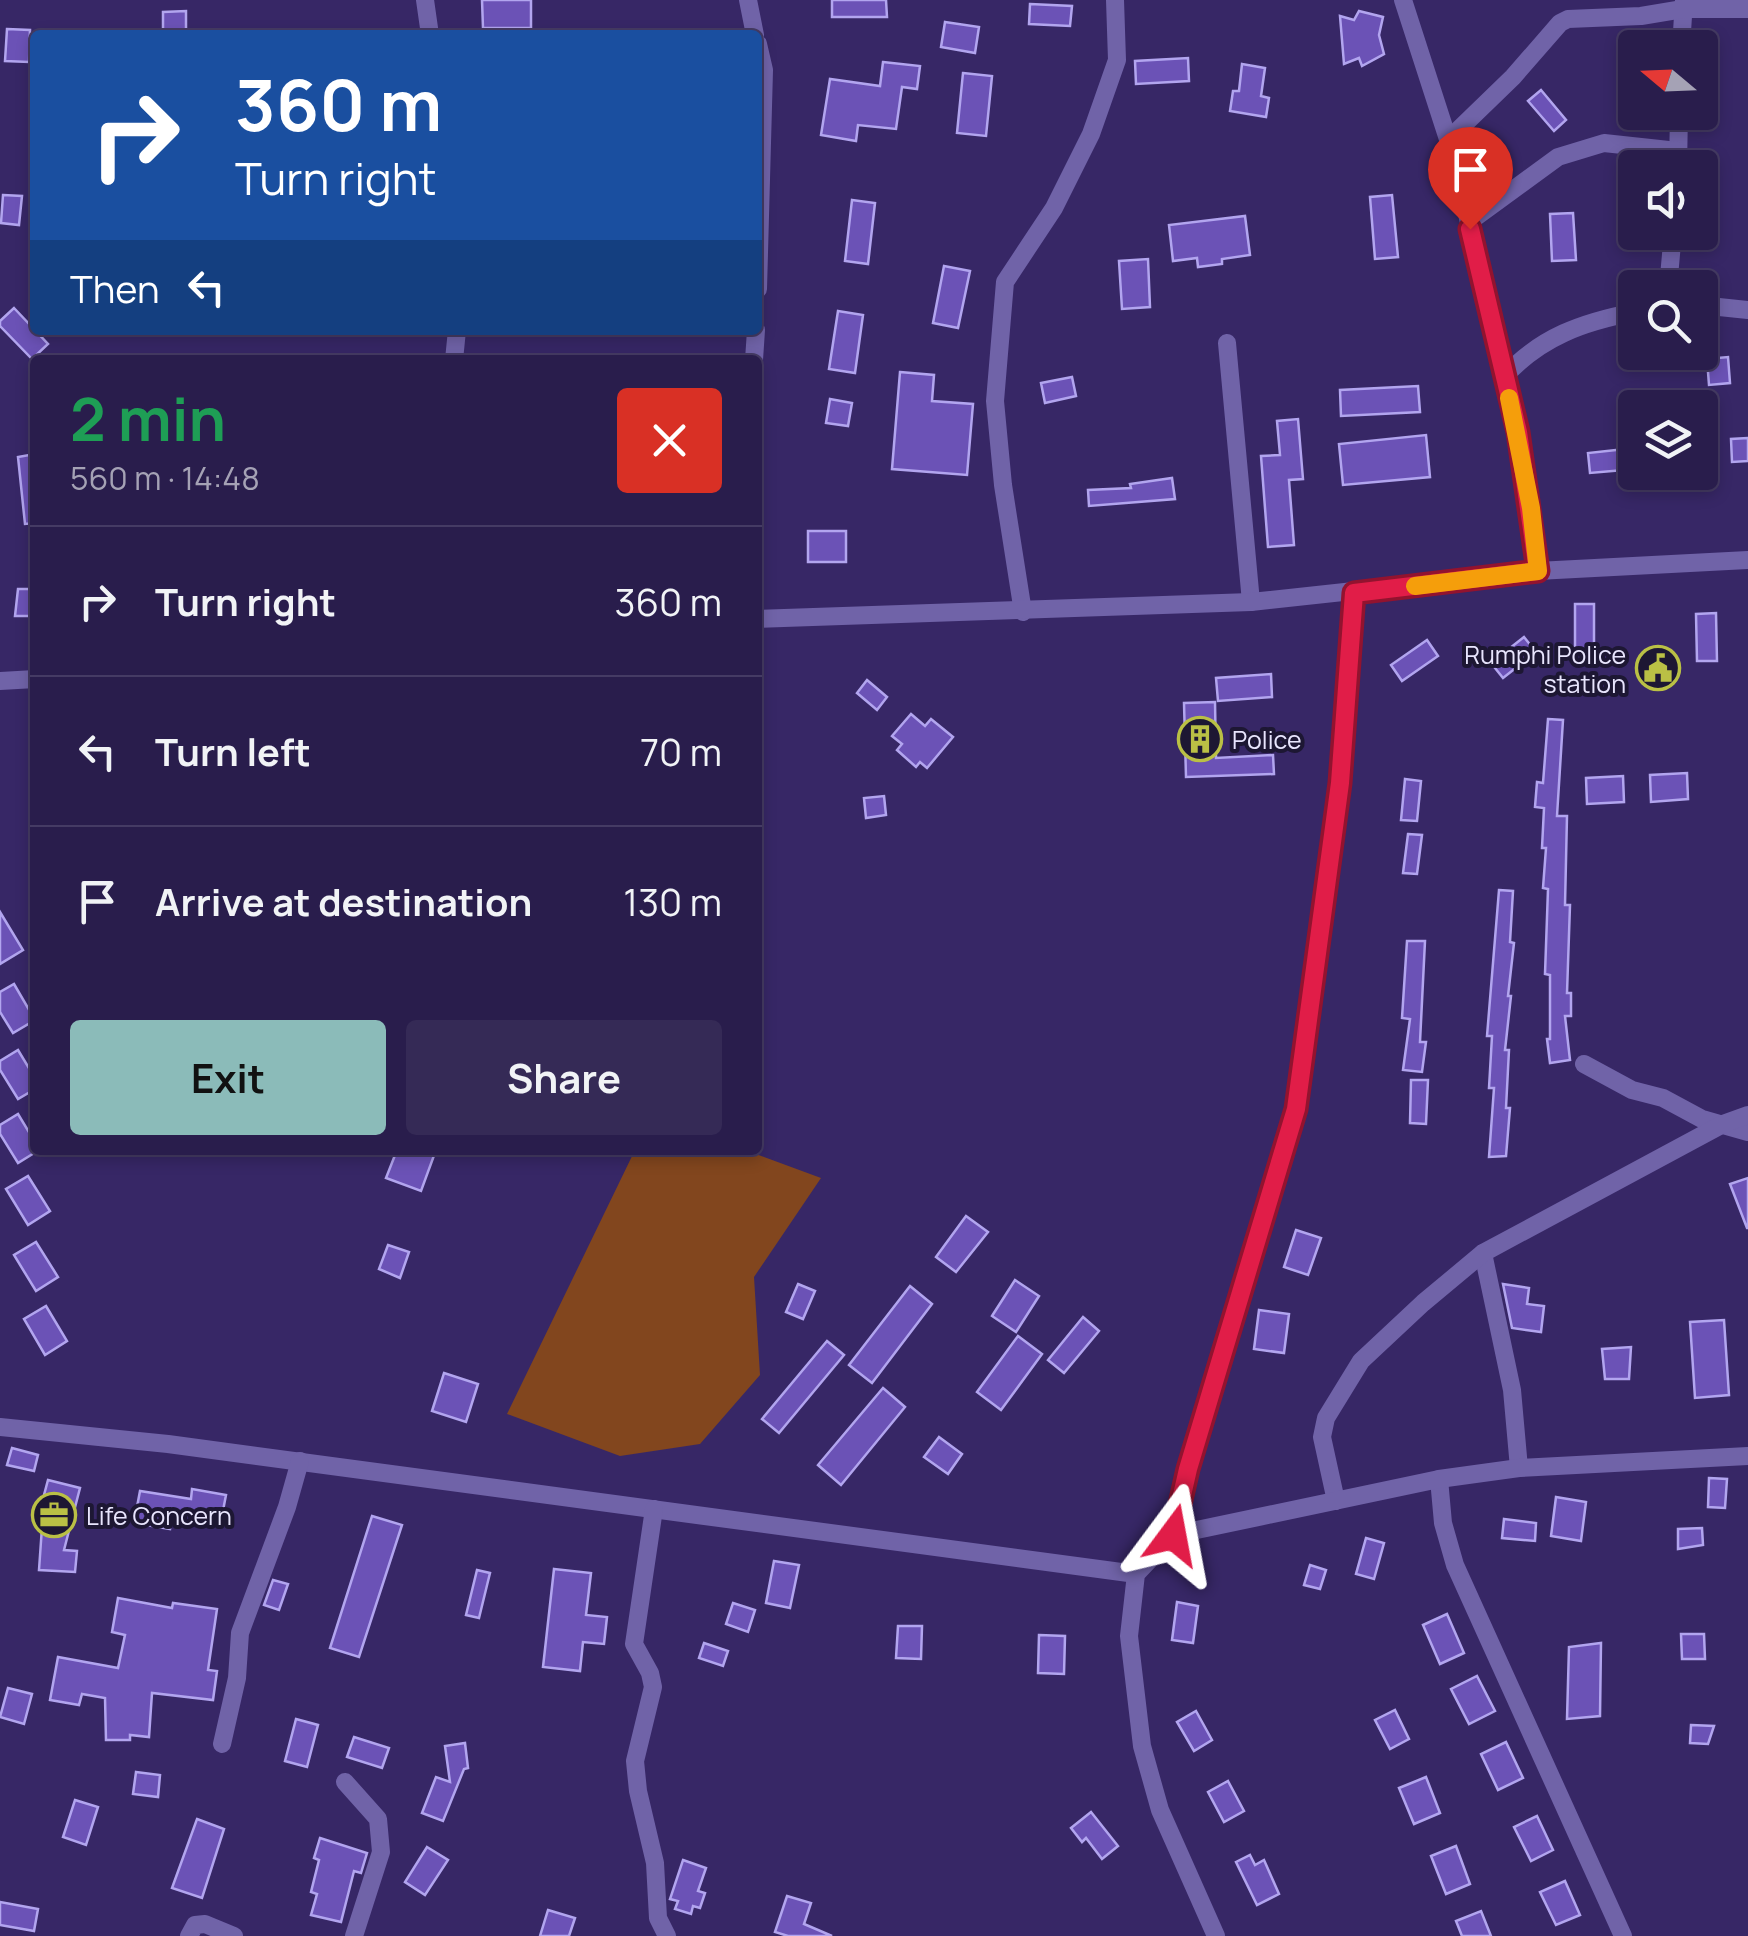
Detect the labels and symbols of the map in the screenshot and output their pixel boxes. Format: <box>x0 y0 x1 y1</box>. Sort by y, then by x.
north arrow <box>1618 30 1718 130</box>
pin <box>1428 127 1513 230</box>
place label: Rumphi Police station <box>1464 637 1626 701</box>
public building icon: Rumphi Police station <box>1635 645 1681 691</box>
building icon: Police <box>1177 716 1223 762</box>
place label: Police <box>1232 722 1302 757</box>
position arrow <box>1121 1483 1225 1587</box>
office icon: Life Concern <box>31 1492 77 1538</box>
place label: Life Concern <box>86 1498 232 1533</box>

